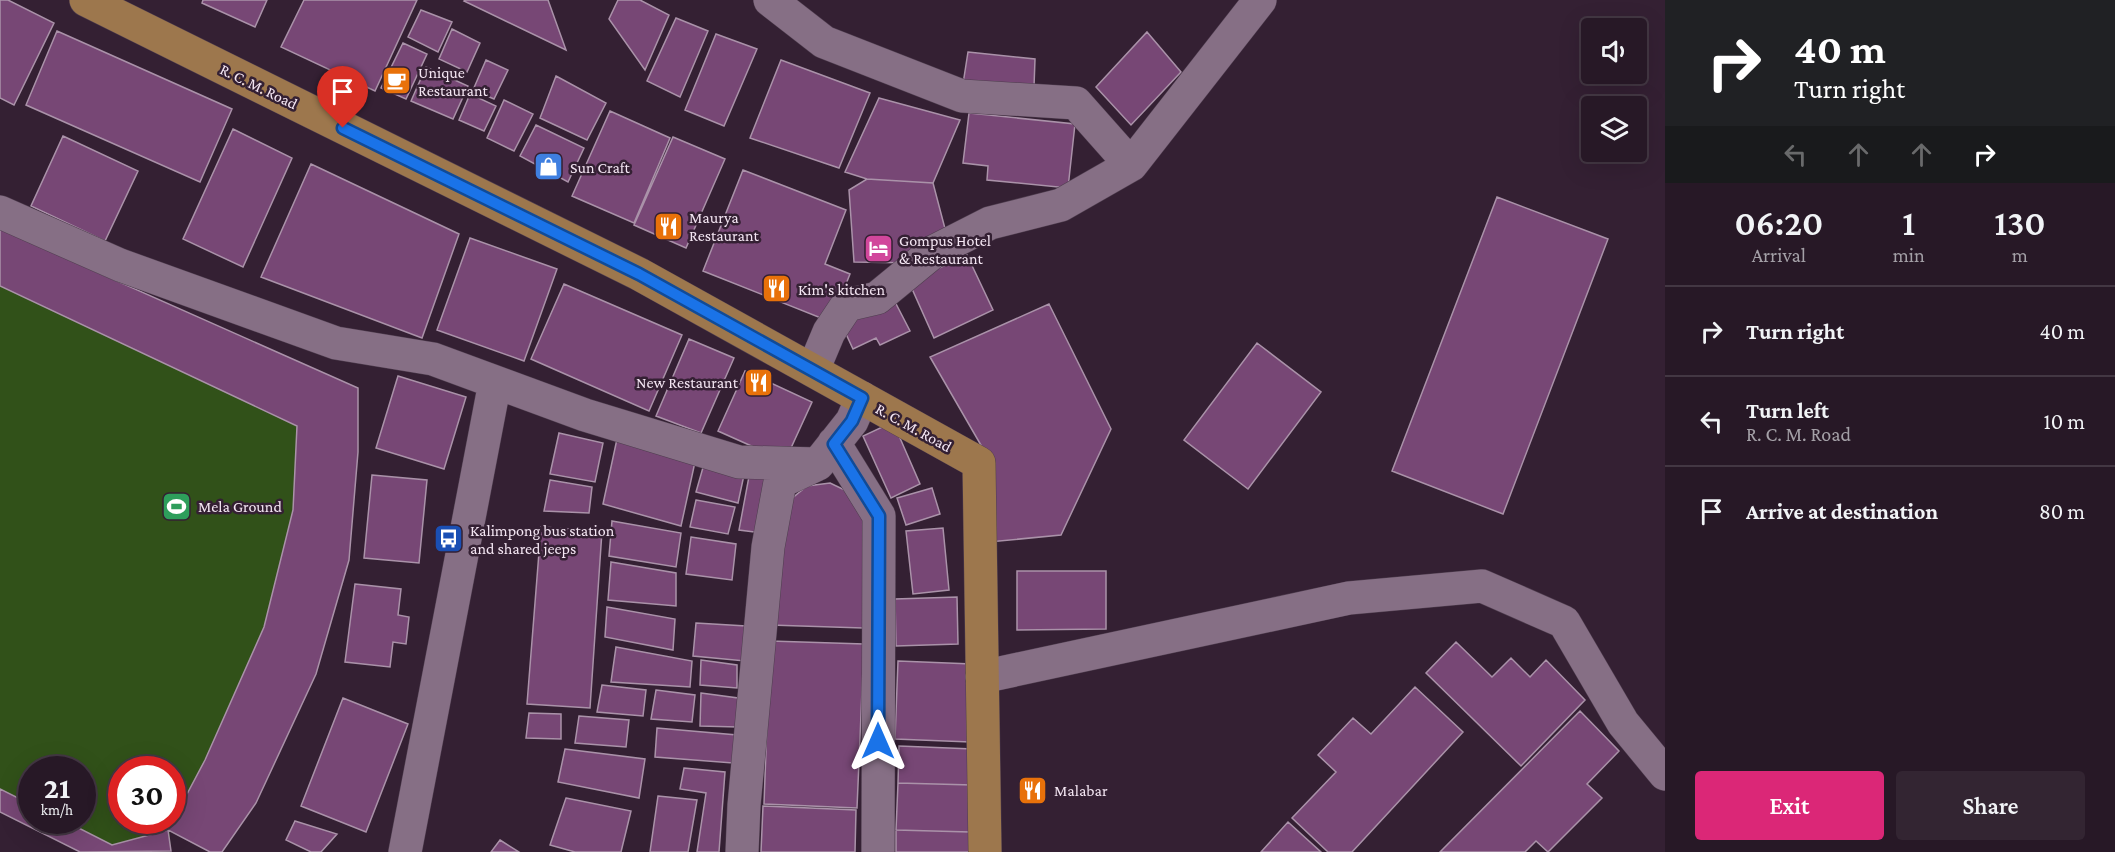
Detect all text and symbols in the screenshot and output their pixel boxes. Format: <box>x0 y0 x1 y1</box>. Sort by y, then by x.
map controls <box>1581 18 1647 162</box>
button: sound <box>1581 18 1647 84</box>
icon: right <box>1695 24 1773 102</box>
text: 40 m <box>1794 25 1886 72</box>
street label: R. C. M. Road <box>217 60 301 113</box>
place label: Unique Restaurant <box>418 64 488 99</box>
cafe icon: Unique Restaurant <box>381 65 413 97</box>
pin <box>317 66 368 128</box>
text: Turn right <box>1794 74 1905 104</box>
icon: arrive <box>326 75 359 108</box>
button: layers <box>1581 96 1647 162</box>
icon: left <box>1779 138 1812 171</box>
icon: ahead <box>1842 138 1875 171</box>
icon: ahead <box>1905 138 1938 171</box>
icon: right <box>1968 138 2001 171</box>
shop icon: Sun Craft <box>533 151 565 183</box>
place label: Sun Craft <box>570 159 631 176</box>
text: 06:20 <box>1734 203 1823 243</box>
text: 1 <box>1902 203 1915 243</box>
text: 130 <box>1994 203 2046 243</box>
place label: Maurya Restaurant <box>689 209 759 244</box>
restaurant icon: Maurya Restaurant <box>652 210 684 242</box>
place label: Gompus Hotel & Restaurant <box>899 232 991 267</box>
hotel icon: Gompus Hotel & Restaurant <box>862 233 894 265</box>
text: Arrival <box>1752 244 1806 266</box>
text: min <box>1893 244 1925 266</box>
text: m <box>2012 244 2028 266</box>
restaurant icon: Kim's kitchen <box>761 273 793 305</box>
place label: Kim's kitchen <box>798 281 885 298</box>
icon: right <box>1695 315 1728 348</box>
text: Turn right <box>1746 319 1844 344</box>
text: 40 m <box>2040 319 2085 344</box>
restaurant icon: New Restaurant <box>743 366 775 398</box>
place label: New Restaurant <box>636 374 739 391</box>
text: Turn left <box>1746 398 1829 423</box>
street label: R. C. M. Road <box>873 400 955 456</box>
icon: left <box>1695 405 1728 438</box>
text: 10 m <box>2043 409 2085 434</box>
text: R. C. M. Road <box>1746 423 1851 445</box>
sports icon: Mela Ground <box>161 490 193 522</box>
icon: arrive <box>1695 495 1728 528</box>
place label: Mela Ground <box>198 498 282 515</box>
text: Arrive at destination <box>1746 499 1938 524</box>
text: 80 m <box>2039 499 2085 524</box>
place label: Kalimpong bus station and shared jeeps <box>470 522 615 558</box>
bus stop icon: Kalimpong bus station and shared jeeps <box>433 523 465 555</box>
position arrow <box>846 709 910 773</box>
speed limit sign: 30 <box>108 756 186 834</box>
text: 21 <box>44 771 70 804</box>
button: Exit <box>1695 771 1884 840</box>
button: Share <box>1896 771 2085 840</box>
restaurant icon: Malabar <box>1017 774 1049 806</box>
place label: Malabar <box>1054 782 1108 799</box>
text: km/h <box>41 802 73 818</box>

